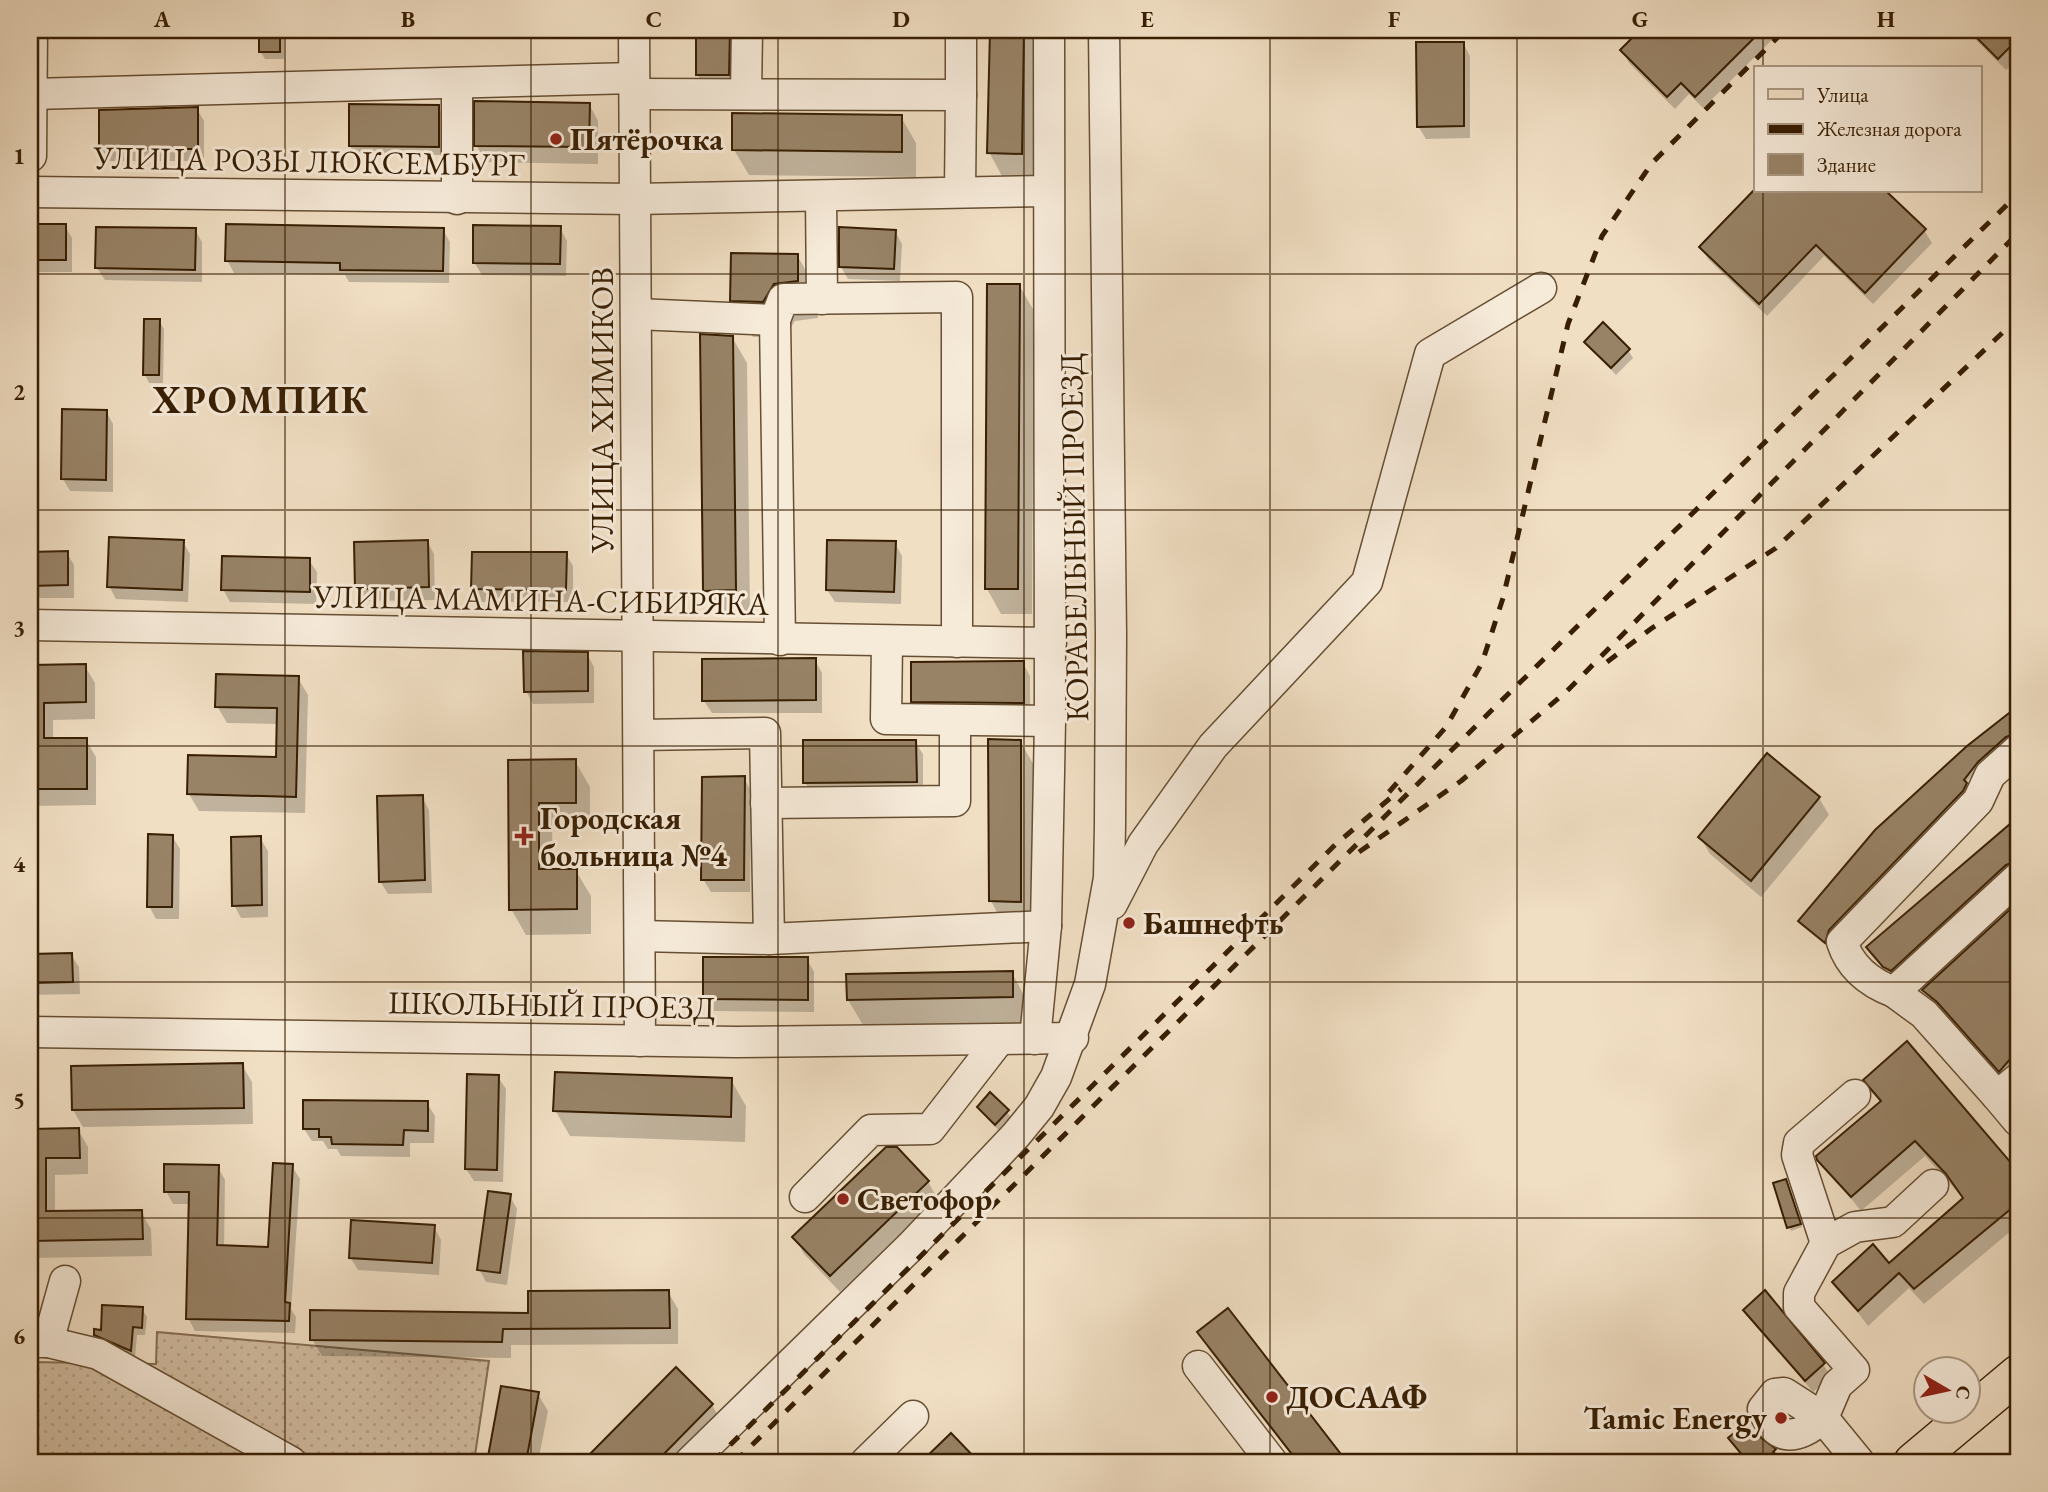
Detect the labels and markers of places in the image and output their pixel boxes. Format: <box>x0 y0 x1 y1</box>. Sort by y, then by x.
place label: Пятёрочка <box>570 118 724 160</box>
marker: Пятёрочка <box>548 131 564 147</box>
place label: Городская больница №4 <box>540 797 728 876</box>
marker: Городская больница №4 <box>514 826 534 846</box>
place label: Башнефть <box>1143 902 1284 944</box>
marker: Башнефть <box>1121 915 1137 931</box>
place label: Светофор <box>857 1178 992 1220</box>
marker: Светофор <box>835 1191 851 1207</box>
place label: ДОСААФ <box>1286 1376 1427 1418</box>
marker: ДОСААФ <box>1264 1389 1280 1405</box>
place label: Tamic Energy <box>1584 1397 1768 1439</box>
marker: Tamic Energy <box>1773 1410 1789 1426</box>

